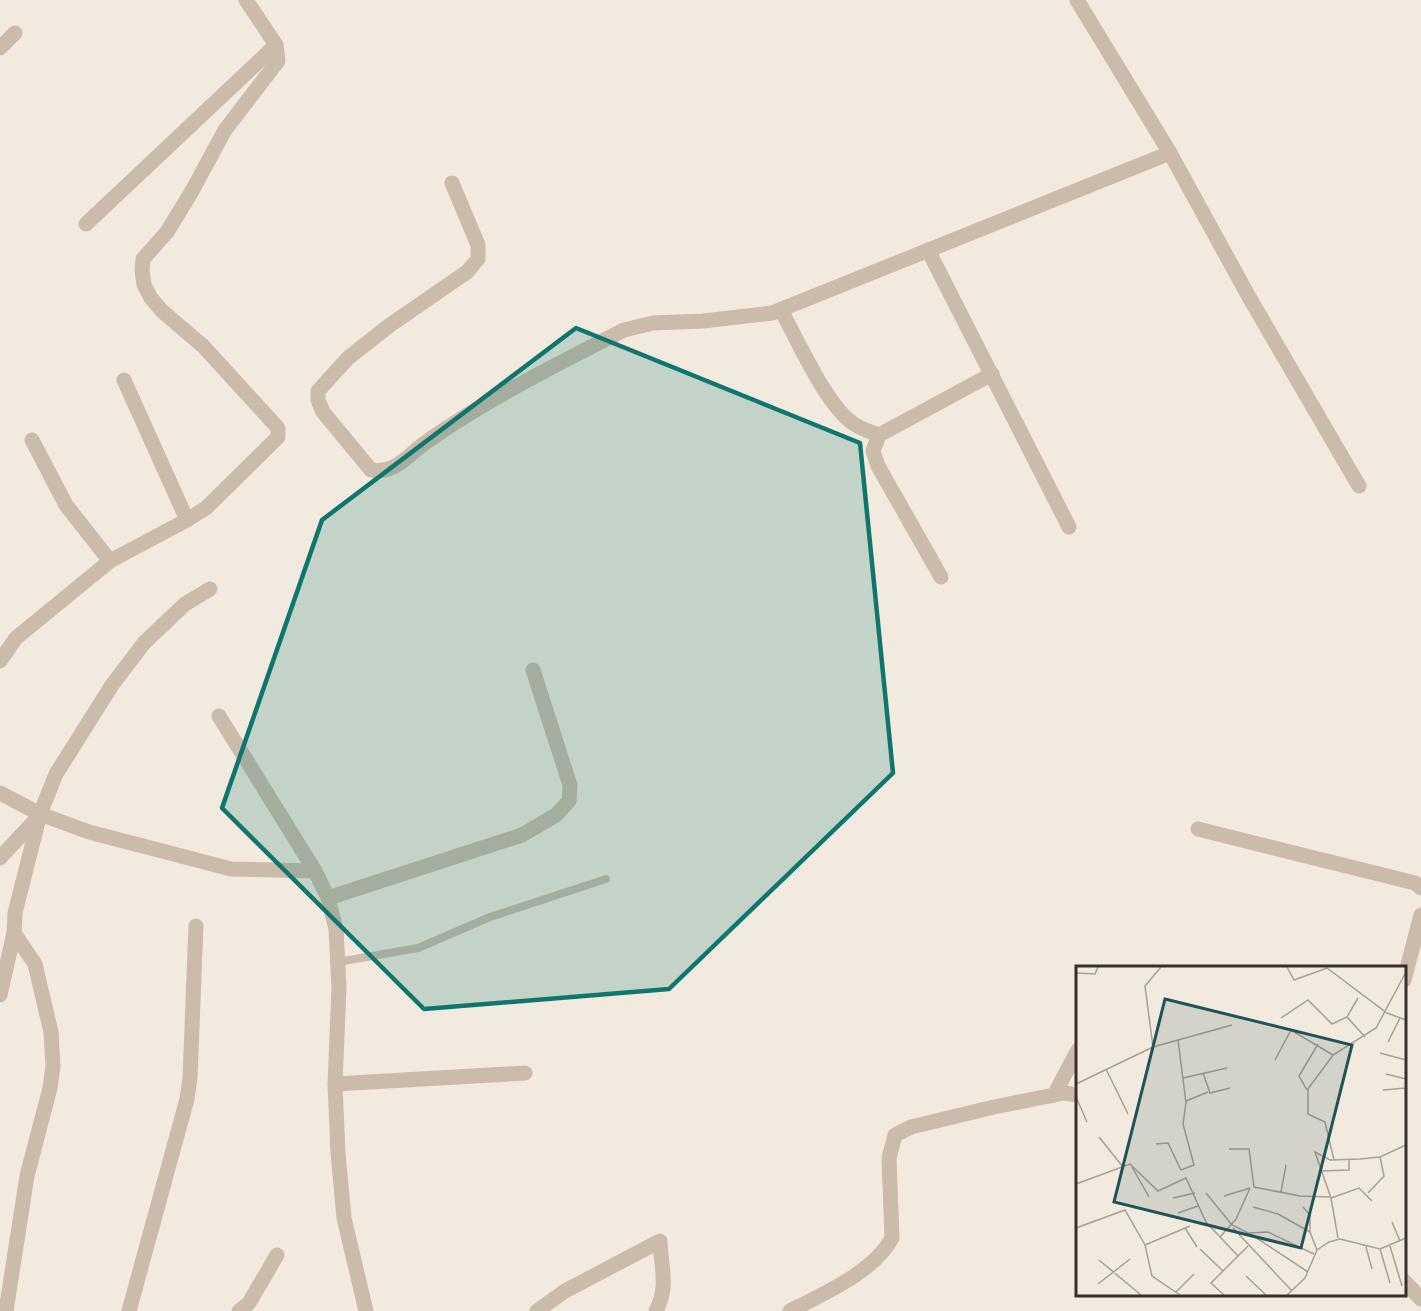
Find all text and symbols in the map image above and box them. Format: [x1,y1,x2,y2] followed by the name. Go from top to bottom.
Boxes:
[1076,966,1406,1296] inset map

